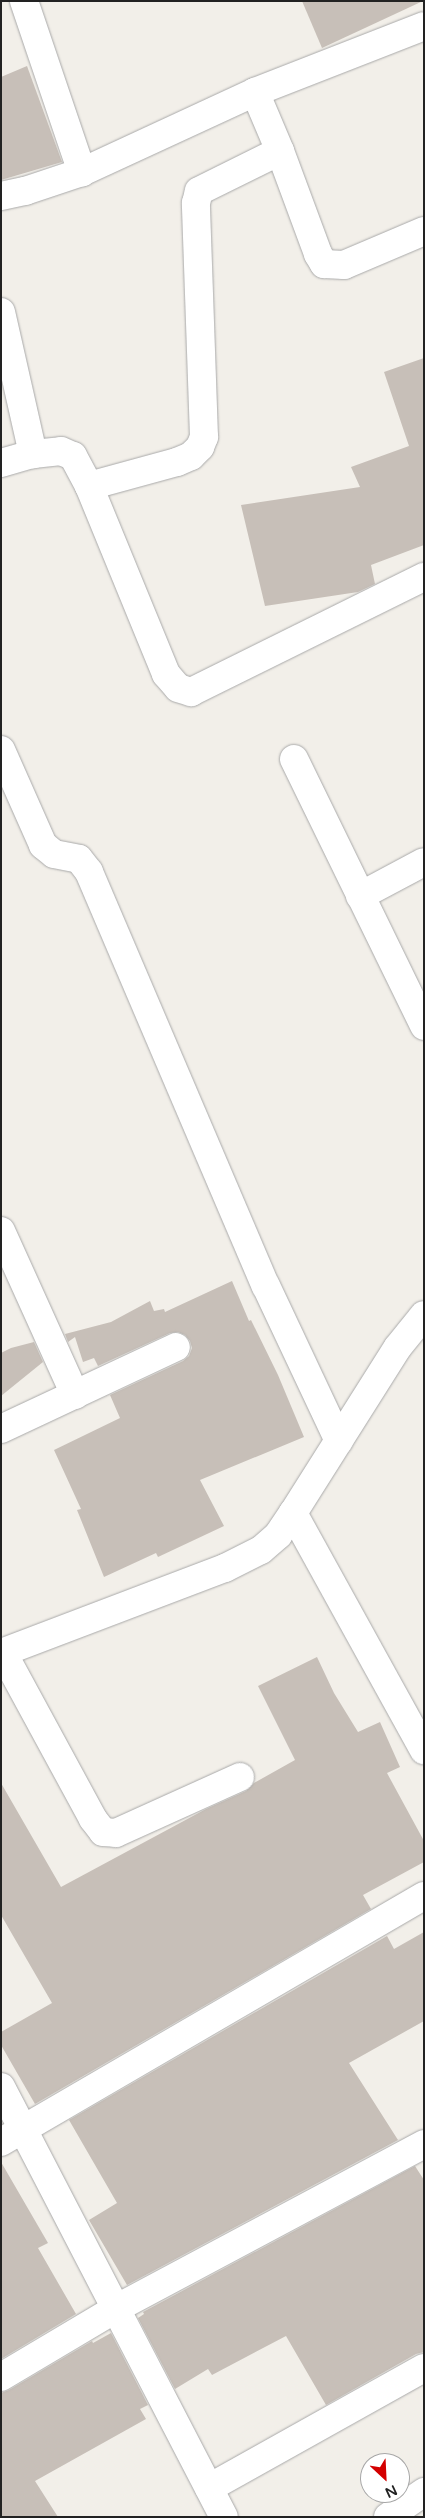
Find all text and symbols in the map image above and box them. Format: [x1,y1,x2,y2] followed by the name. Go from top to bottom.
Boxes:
[360,2453,410,2503] north arrow
[382,2481,400,2501] text: N

